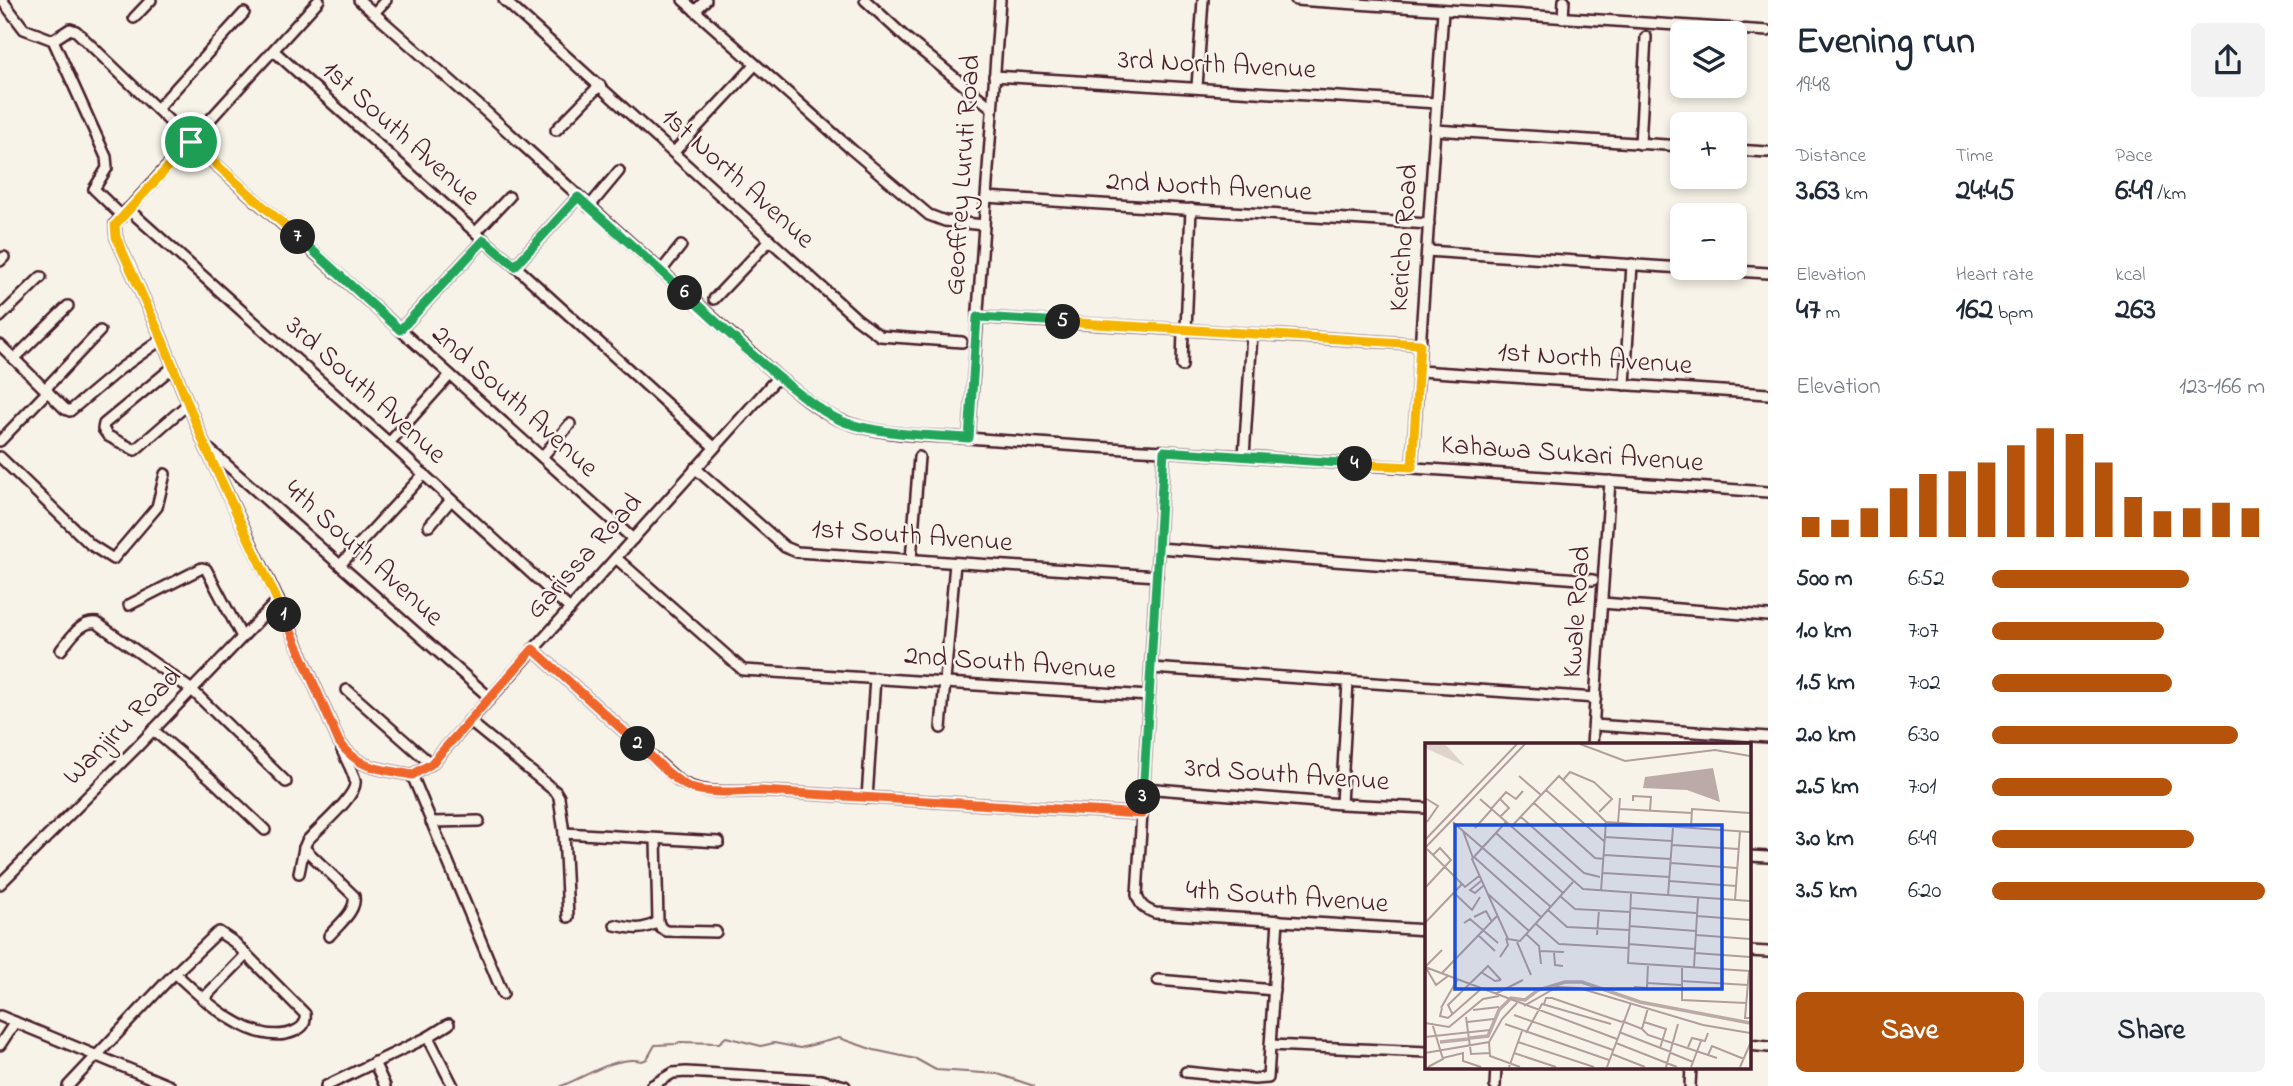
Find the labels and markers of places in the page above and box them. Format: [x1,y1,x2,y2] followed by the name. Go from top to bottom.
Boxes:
[161,112,221,172] pin
[280,219,316,254] pin: 7
[668,276,702,310] pin: 6
[1046,304,1080,340] pin: 5
[1338,447,1372,482] pin: 4
[266,598,302,632] pin: 1
[620,726,656,762] pin: 2
[1126,780,1160,814] pin: 3

